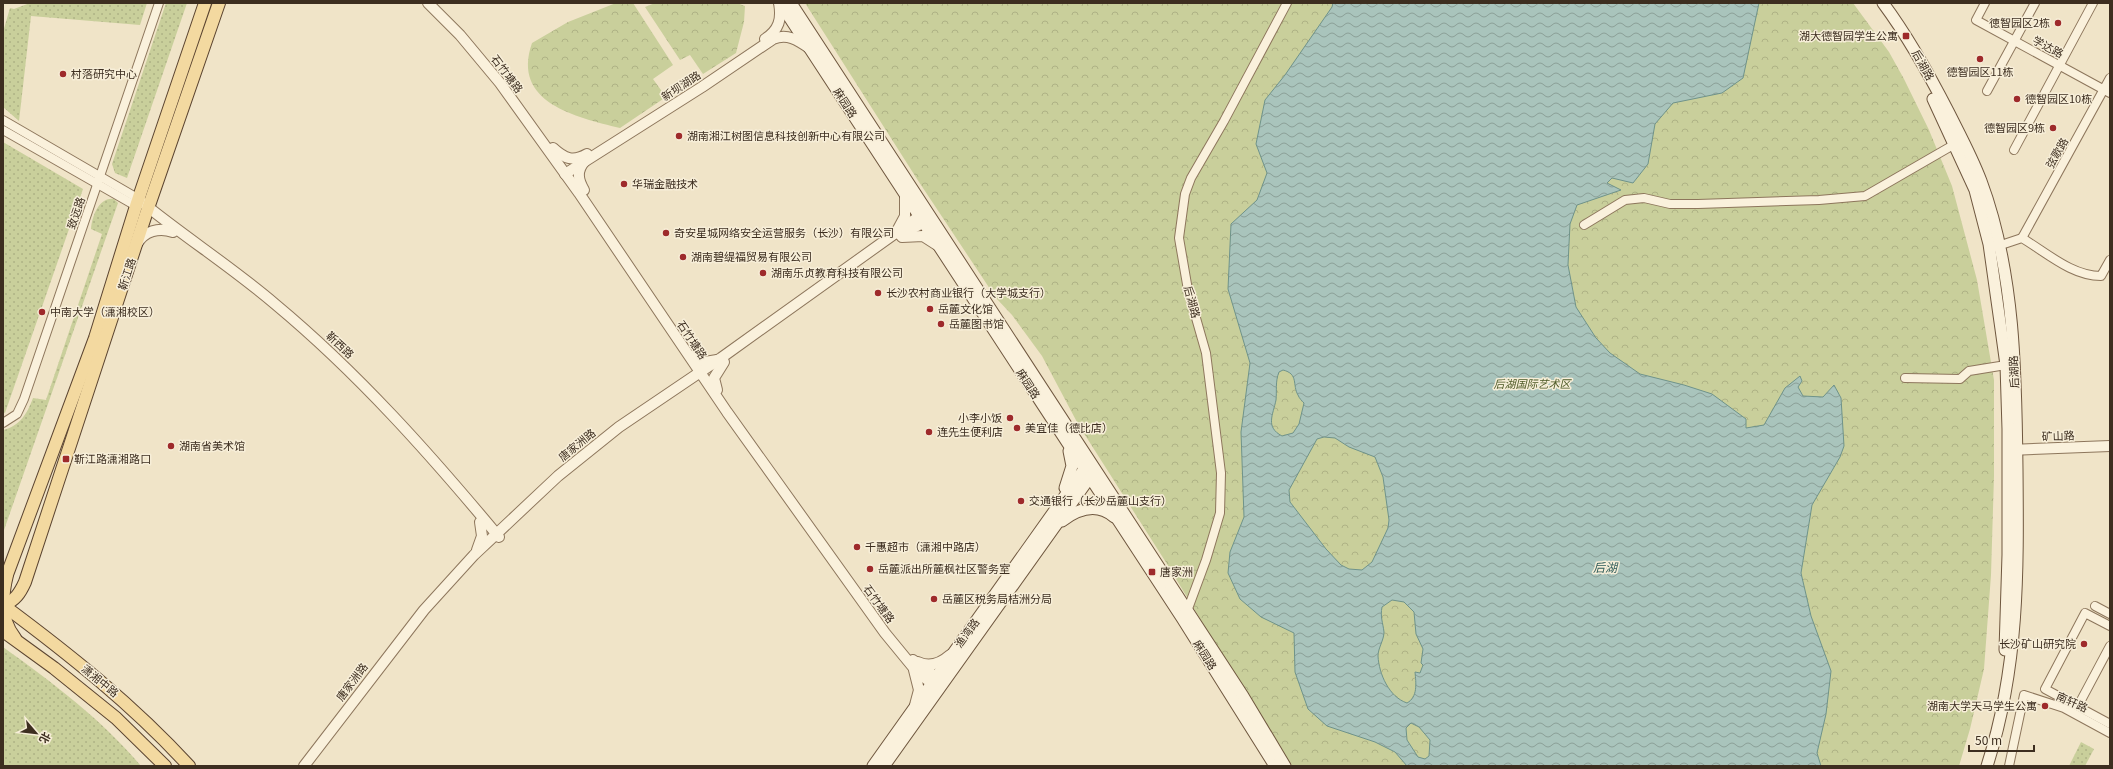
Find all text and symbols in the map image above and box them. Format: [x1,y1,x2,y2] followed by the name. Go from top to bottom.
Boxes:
[1989,14,2050,30] place label: 徳智园区2栋
[2053,18,2063,28] marker: 徳智园区2栋
[1799,27,1898,43] place label: 湖大德智园学生公寓
[1901,31,1911,41] marker: 湖大德智园学生公寓
[2030,31,2067,61] street label: 学达路
[1909,46,1939,83] street label: 后湖路
[488,51,527,96] street label: 石竹塘路
[1975,54,1985,64] marker: 德智园区11栋
[1946,63,2014,79] place label: 德智园区11栋
[71,65,137,81] place label: 村落研究中心
[658,66,703,104] street label: 新坝湖路
[58,69,68,79] marker: 村落研究中心
[830,84,862,121] street label: 麻园路
[2025,90,2092,106] place label: 德智园区10栋
[2012,94,2022,104] marker: 德智园区10栋
[1984,119,2045,135] place label: 德智园区9栋
[2048,123,2058,133] marker: 德智园区9栋
[687,127,885,143] place label: 湖南湘江树图信息科技创新中心有限公司
[674,131,684,141] marker: 湖南湘江树图信息科技创新中心有限公司
[2041,134,2071,171] street label: 弦歌路
[632,175,698,191] place label: 华瑞金融技术
[619,179,629,189] marker: 华瑞金融技术
[62,194,88,231] street label: 致远路
[674,224,894,240] place label: 奇安星城网络安全运营服务（长沙）有限公司
[661,228,671,238] marker: 奇安星城网络安全运营服务（长沙）有限公司
[691,248,812,264] place label: 湖南碧缇福贸易有限公司
[678,252,688,262] marker: 湖南碧缇福贸易有限公司
[113,256,139,292] street label: 靳江路
[771,264,903,280] place label: 湖南乐贞教育科技有限公司
[758,268,768,278] marker: 湖南乐贞教育科技有限公司
[886,284,1051,300] place label: 长沙农村商业银行（大学城支行）
[1181,284,1205,320] street label: 后湖路
[873,288,883,298] marker: 长沙农村商业银行（大学城支行）
[938,300,993,316] place label: 岳麓文化馆
[50,303,160,319] place label: 中南大学（潇湘校区）
[925,304,935,314] marker: 岳麓文化馆
[37,307,47,317] marker: 中南大学（潇湘校区）
[949,315,1004,331] place label: 岳麓图书馆
[674,317,712,362] street label: 石竹塘路
[936,319,946,329] marker: 岳麓图书馆
[323,327,358,361] street label: 靳西路
[2004,355,2022,389] street label: 后湖路
[1013,365,1045,402] street label: 麻园路
[1494,375,1572,391] park label: 后湖国际艺术区
[958,409,1002,425] place label: 小李小饭
[1005,413,1015,423] marker: 小李小饭
[1025,419,1113,435] place label: 美宜佳（德比店）
[937,423,1003,439] place label: 连先生便利店
[1012,423,1022,433] marker: 美宜佳（德比店）
[554,424,599,464] street label: 唐家洲路
[2041,426,2075,444] street label: 矿山路
[924,427,934,437] marker: 连先生便利店
[179,437,245,453] place label: 湖南省美术馆
[166,441,176,451] marker: 湖南省美术馆
[74,450,151,466] place label: 靳江路潇湘路口
[61,454,71,464] marker: 靳江路潇湘路口
[1029,492,1172,508] place label: 交通银行（长沙岳麓山支行）
[1016,496,1026,506] marker: 交通银行（长沙岳麓山支行）
[865,538,986,554] place label: 千惠超市（潇湘中路店）
[852,542,862,552] marker: 千惠超市（潇湘中路店）
[1593,558,1619,575] water label: 后湖
[878,560,1010,576] place label: 岳麓派出所麓枫社区警务室
[1160,563,1193,579] place label: 唐家洲
[865,564,875,574] marker: 岳麓派出所麓枫社区警务室
[1147,567,1157,577] marker: 唐家洲
[860,581,899,626] street label: 石竹塘路
[942,590,1052,606] place label: 岳麓区税务局桔洲分局
[929,594,939,604] marker: 岳麓区税务局桔洲分局
[950,614,982,650] street label: 渔湾路
[1999,635,2076,651] place label: 长沙矿山研究院
[1190,636,1221,673] street label: 麻园路
[2079,639,2089,649] marker: 长沙矿山研究院
[332,659,371,704] street label: 唐家洲路
[78,660,123,700] street label: 潇湘中路
[2054,687,2091,715] street label: 南轩路
[1927,697,2037,713] place label: 湖南大学天马学生公寓
[2040,701,2050,711] marker: 湖南大学天马学生公寓
[16,713,56,753] north arrow
[1969,727,2034,753] scale bar
[36,730,55,747] text: 北
[1975,731,2002,748] text: 50 m

